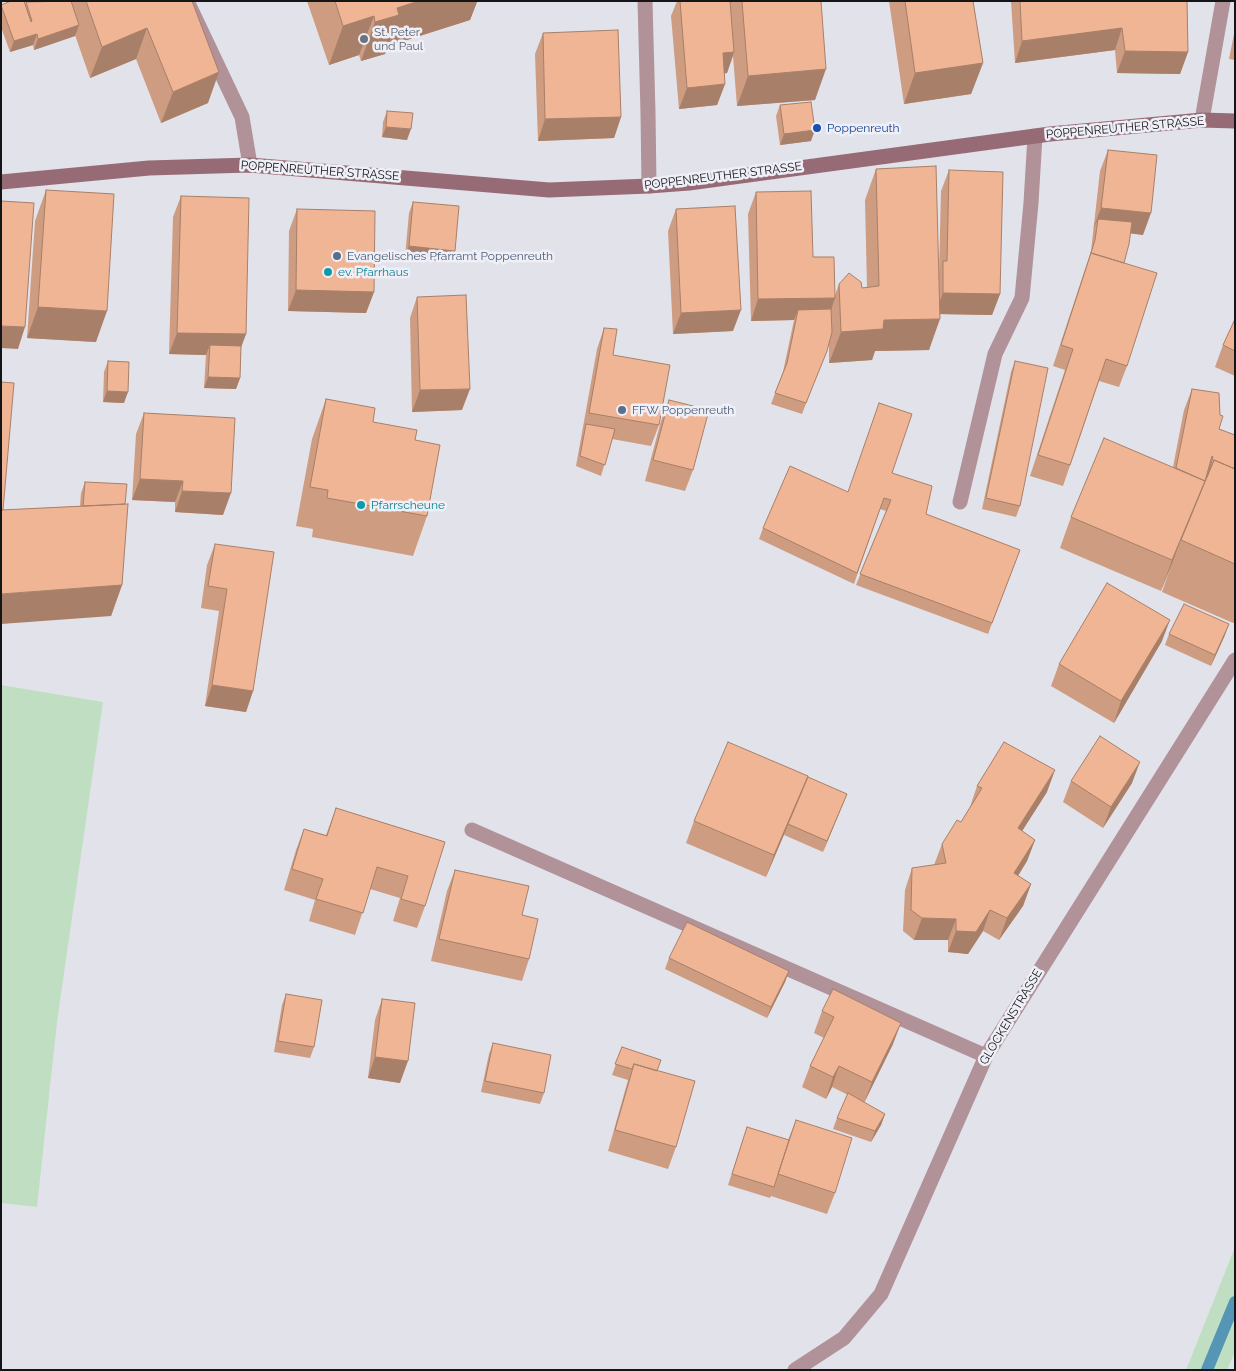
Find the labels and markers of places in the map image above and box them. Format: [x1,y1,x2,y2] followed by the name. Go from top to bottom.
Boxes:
[374,25,423,53] place label: St. Peter und Paul
[358,33,370,45] marker: St. Peter und Paul
[827,121,900,135] place label: Poppenreuth
[811,122,823,134] marker: Poppenreuth
[347,249,553,263] place label: Evangelisches Pfarramt Poppenreuth
[331,250,343,262] marker: Evangelisches Pfarramt Poppenreuth
[338,265,409,279] place label: ev. Pfarrhaus
[322,266,334,278] marker: ev. Pfarrhaus
[632,403,734,417] place label: FFW Poppenreuth
[616,404,628,416] marker: FFW Poppenreuth
[371,498,445,512] place label: Pfarrscheune
[355,499,367,511] marker: Pfarrscheune

